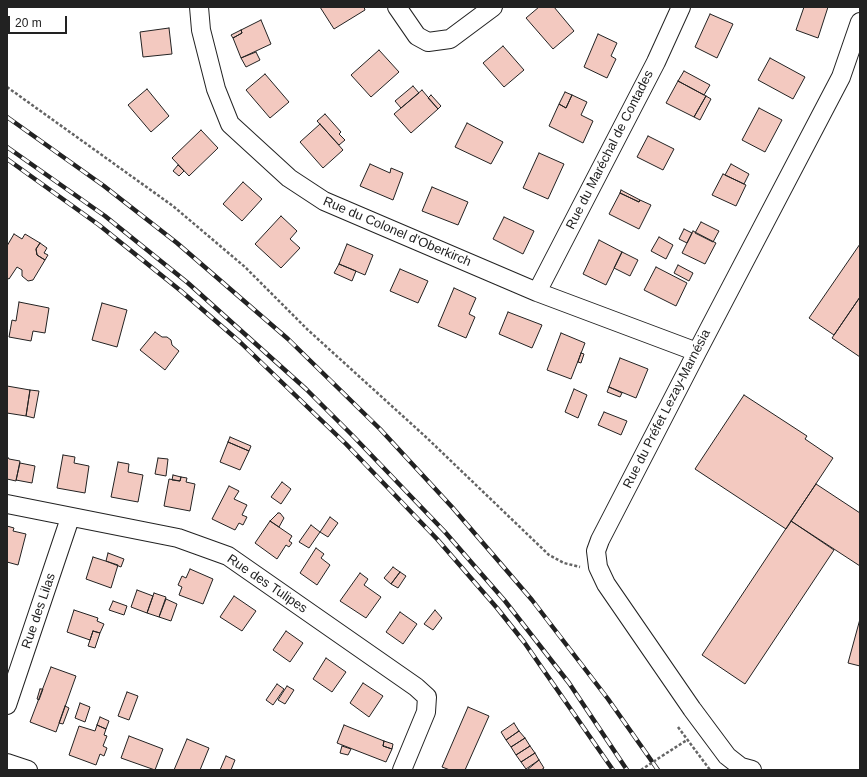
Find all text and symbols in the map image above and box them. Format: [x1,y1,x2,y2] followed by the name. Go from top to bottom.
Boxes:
[10,8,69,34] scale bar
[15,16,42,30] text: 20 m
[563,68,657,232] street label: Rue du Maréchal de Contades
[321,194,473,270] street label: Rue du Colonel d'Oberkirch
[620,327,714,491] street label: Rue du Préfet Lezay-Marnésia
[224,551,310,617] street label: Rue des Tulipes
[19,571,59,651] street label: Rue des Lilas

